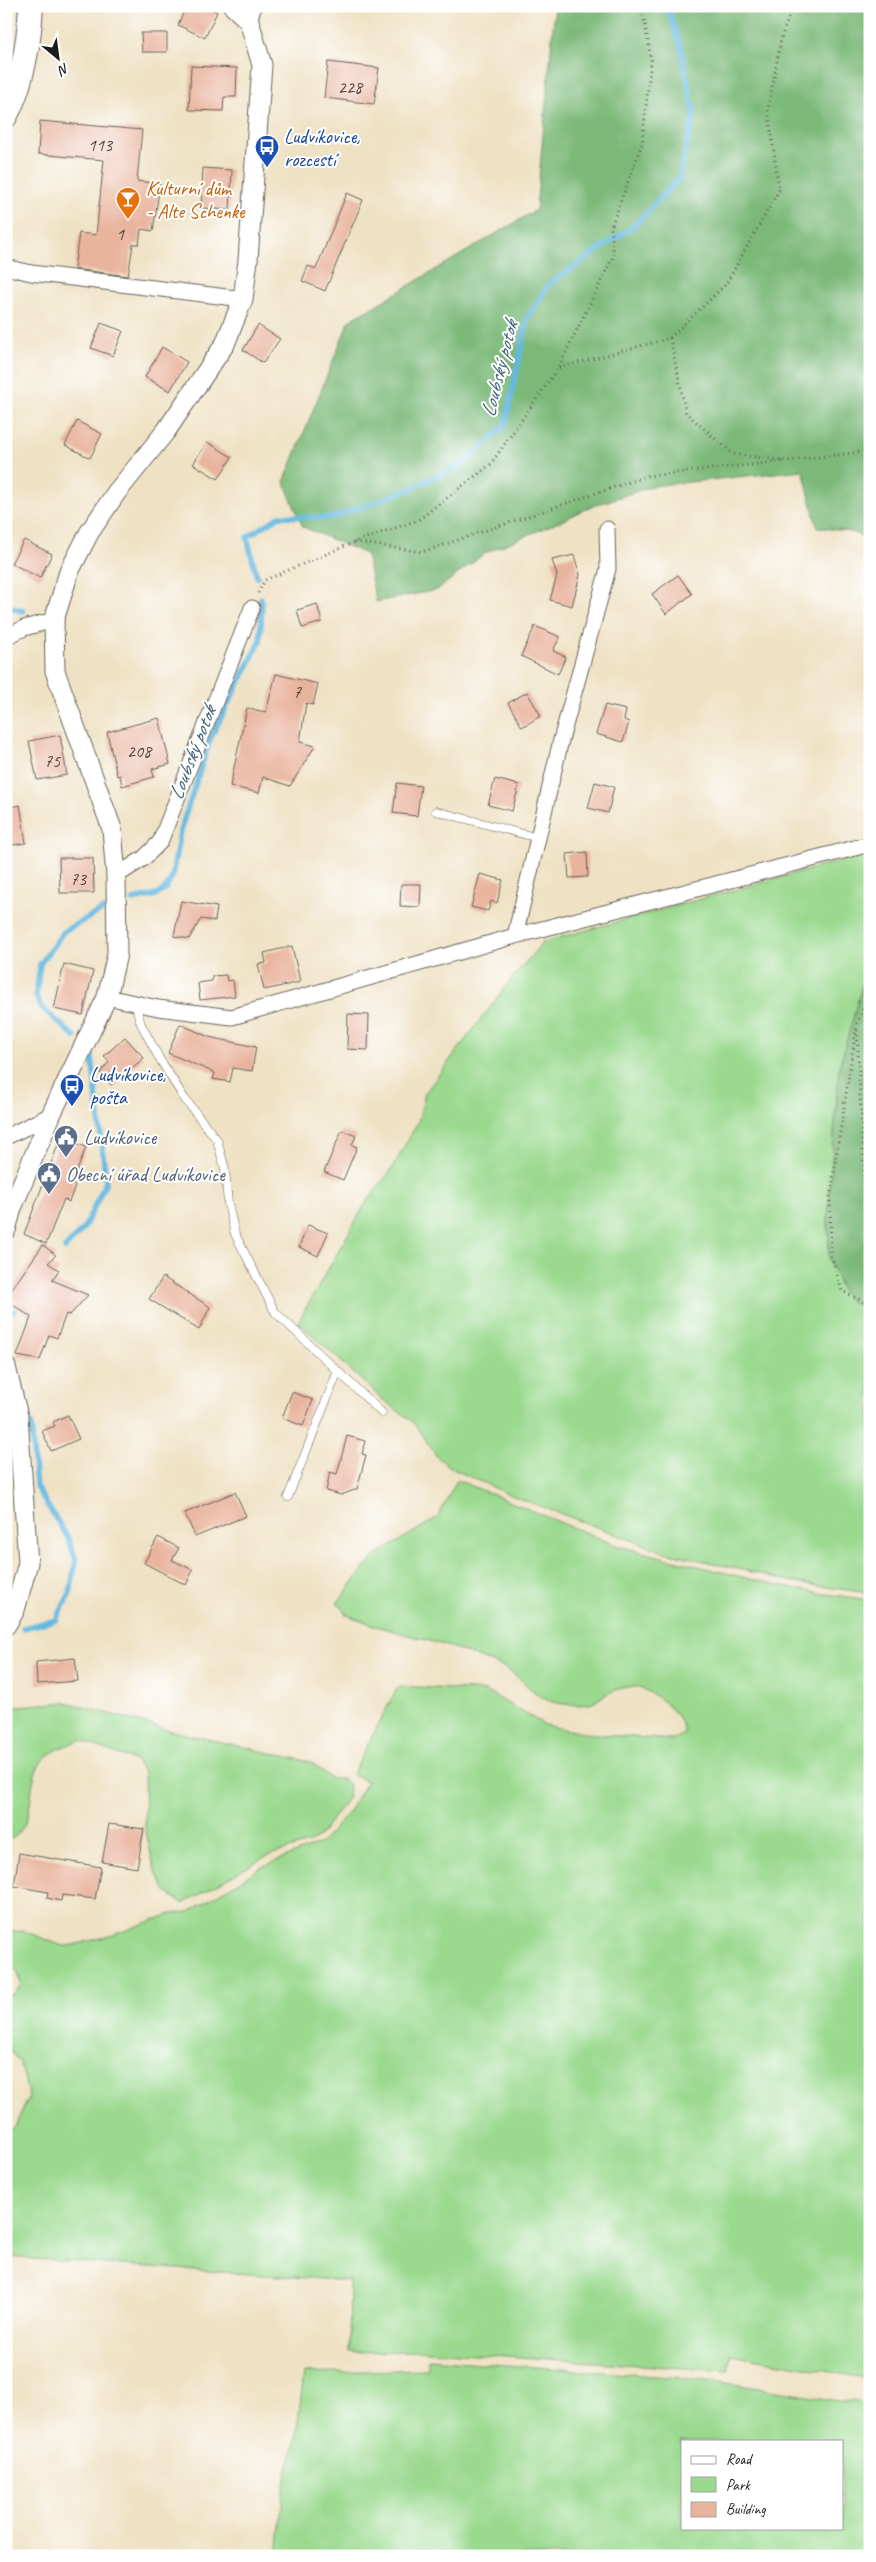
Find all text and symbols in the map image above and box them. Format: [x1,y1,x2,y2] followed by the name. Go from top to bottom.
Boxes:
[32,32,82,82] north arrow
[54,59,72,80] text: N
[338,76,364,98] house number: 228
[284,124,360,172] place label: Ludvíkovice, rozcestí
[88,134,114,156] house number: 113
[254,134,280,168] bus stop icon: Ludvíkovice, rozcestí
[146,176,246,224] place label: Kulturní dům - Alte Schenke
[115,186,141,220] bar icon: Kulturní dům - Alte Schenke
[116,223,125,245] house number: 1
[475,314,524,420] water label: Loubský potok
[293,681,302,703] house number: 7
[162,699,223,803] water label: Loubský potok
[127,740,153,762] house number: 208
[44,750,61,772] house number: 75
[70,868,88,890] house number: 73
[90,1062,166,1110] place label: Ludvíkovice, pošta
[59,1073,85,1107] bus stop icon: Ludvíkovice, pošta
[53,1124,79,1158] public building icon: Ludvíkovice
[84,1125,158,1150] place label: Ludvíkovice
[36,1161,62,1195] public building icon: Obecní úřad Ludvíkovice
[66,1162,226,1187] place label: Obecní úřad Ludvíkovice
[681,2440,844,2530] legend
[726,2450,753,2469] text: Road
[726,2476,751,2495] text: Park
[726,2500,766,2519] text: Building

